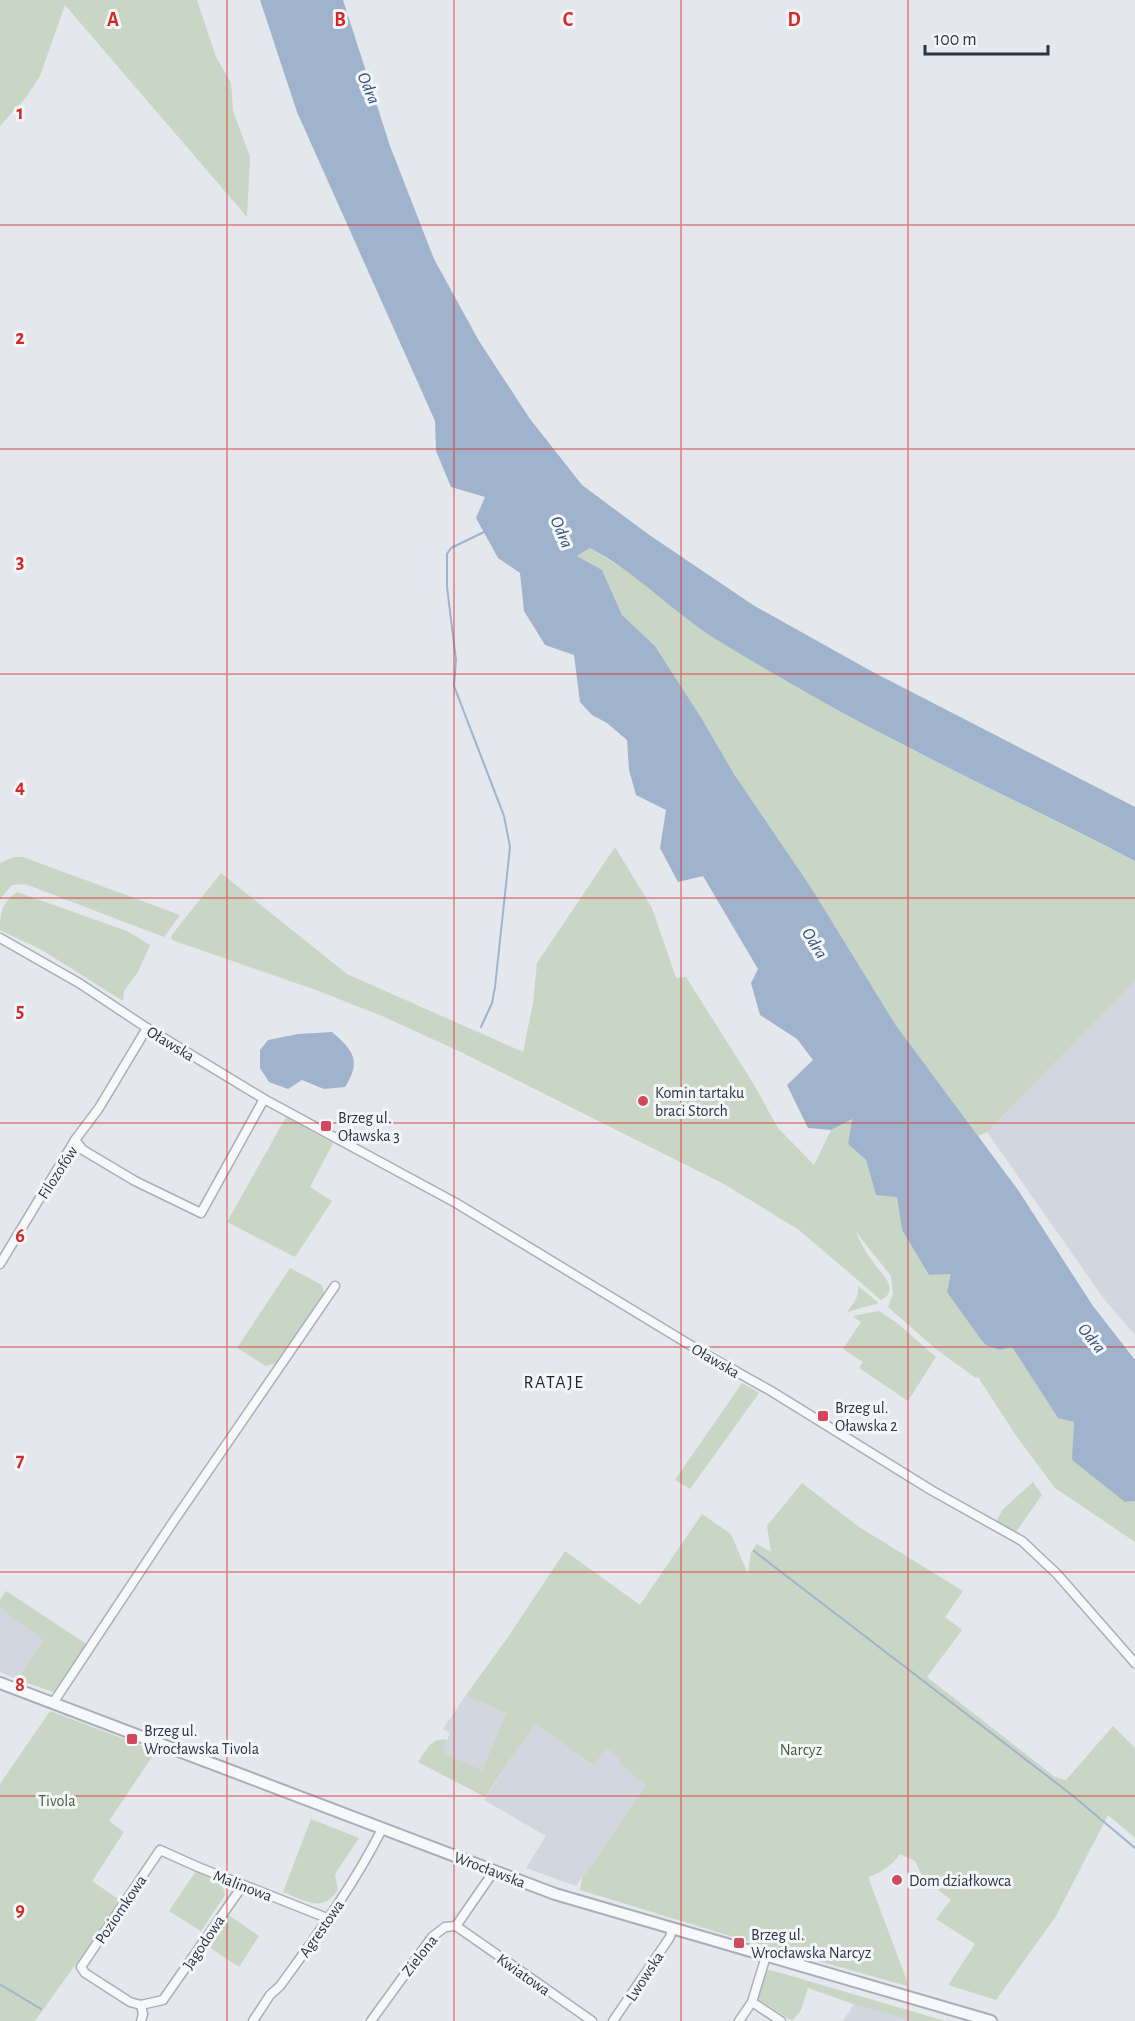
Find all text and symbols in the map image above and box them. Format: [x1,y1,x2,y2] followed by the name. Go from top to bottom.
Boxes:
[107,10,119,30] text: A
[334,10,346,30] text: B
[563,10,574,30] text: C
[787,10,801,30] text: D
[925,18,1048,56] scale bar
[934,31,977,49] text: 100 m
[353,70,383,107] water label: Odra
[16,103,24,123] text: 1
[15,328,25,348] text: 2
[546,514,576,551] water label: Odra
[16,552,24,572] text: 3
[15,777,25,797] text: 4
[798,925,830,962] water label: Odra
[16,1001,24,1021] text: 5
[144,1023,197,1064] street label: Oławska
[655,1085,744,1119] place label: Komin tartaku braci Storch
[636,1094,650,1108] marker: Komin tartaku braci Storch
[338,1110,400,1144] place label: Brzeg ul. Oławska 3
[319,1119,333,1133] marker: Brzeg ul. Oławska 3
[35,1143,81,1202] street label: Filozofów
[15,1226,25,1246] text: 6
[1074,1320,1109,1357] water label: Odra
[689,1341,742,1381] street label: Oławska
[524,1374,584,1392] district label: RATAJE
[835,1400,898,1434] place label: Brzeg ul. Oławska 2
[816,1409,830,1423] marker: Brzeg ul. Oławska 2
[16,1450,25,1470] text: 7
[15,1675,25,1695] text: 8
[144,1723,259,1757] place label: Brzeg ul. Wrocławska Tivola
[125,1732,139,1746] marker: Brzeg ul. Wrocławska Tivola
[780,1742,823,1759] park label: Narcyz
[38,1793,76,1809] park label: Tivola
[452,1849,528,1891] street label: Wrocławska
[211,1867,274,1904] street label: Malinowa
[92,1872,150,1947] street label: Poziomkowa
[890,1873,904,1887] marker: Dom działkowca
[909,1873,1011,1889] place label: Dom działkowca
[296,1897,347,1960] street label: Agrestowa
[15,1900,25,1920] text: 9
[180,1913,228,1973] street label: Jagodowa
[751,1927,872,1962] place label: Brzeg ul. Wrocławska Narcyz
[399,1932,441,1979] street label: Zielona
[732,1936,746,1950] marker: Brzeg ul. Wrocławska Narcyz
[623,1949,667,2004] street label: Lwowska
[494,1951,553,1999] street label: Kwiatowa

